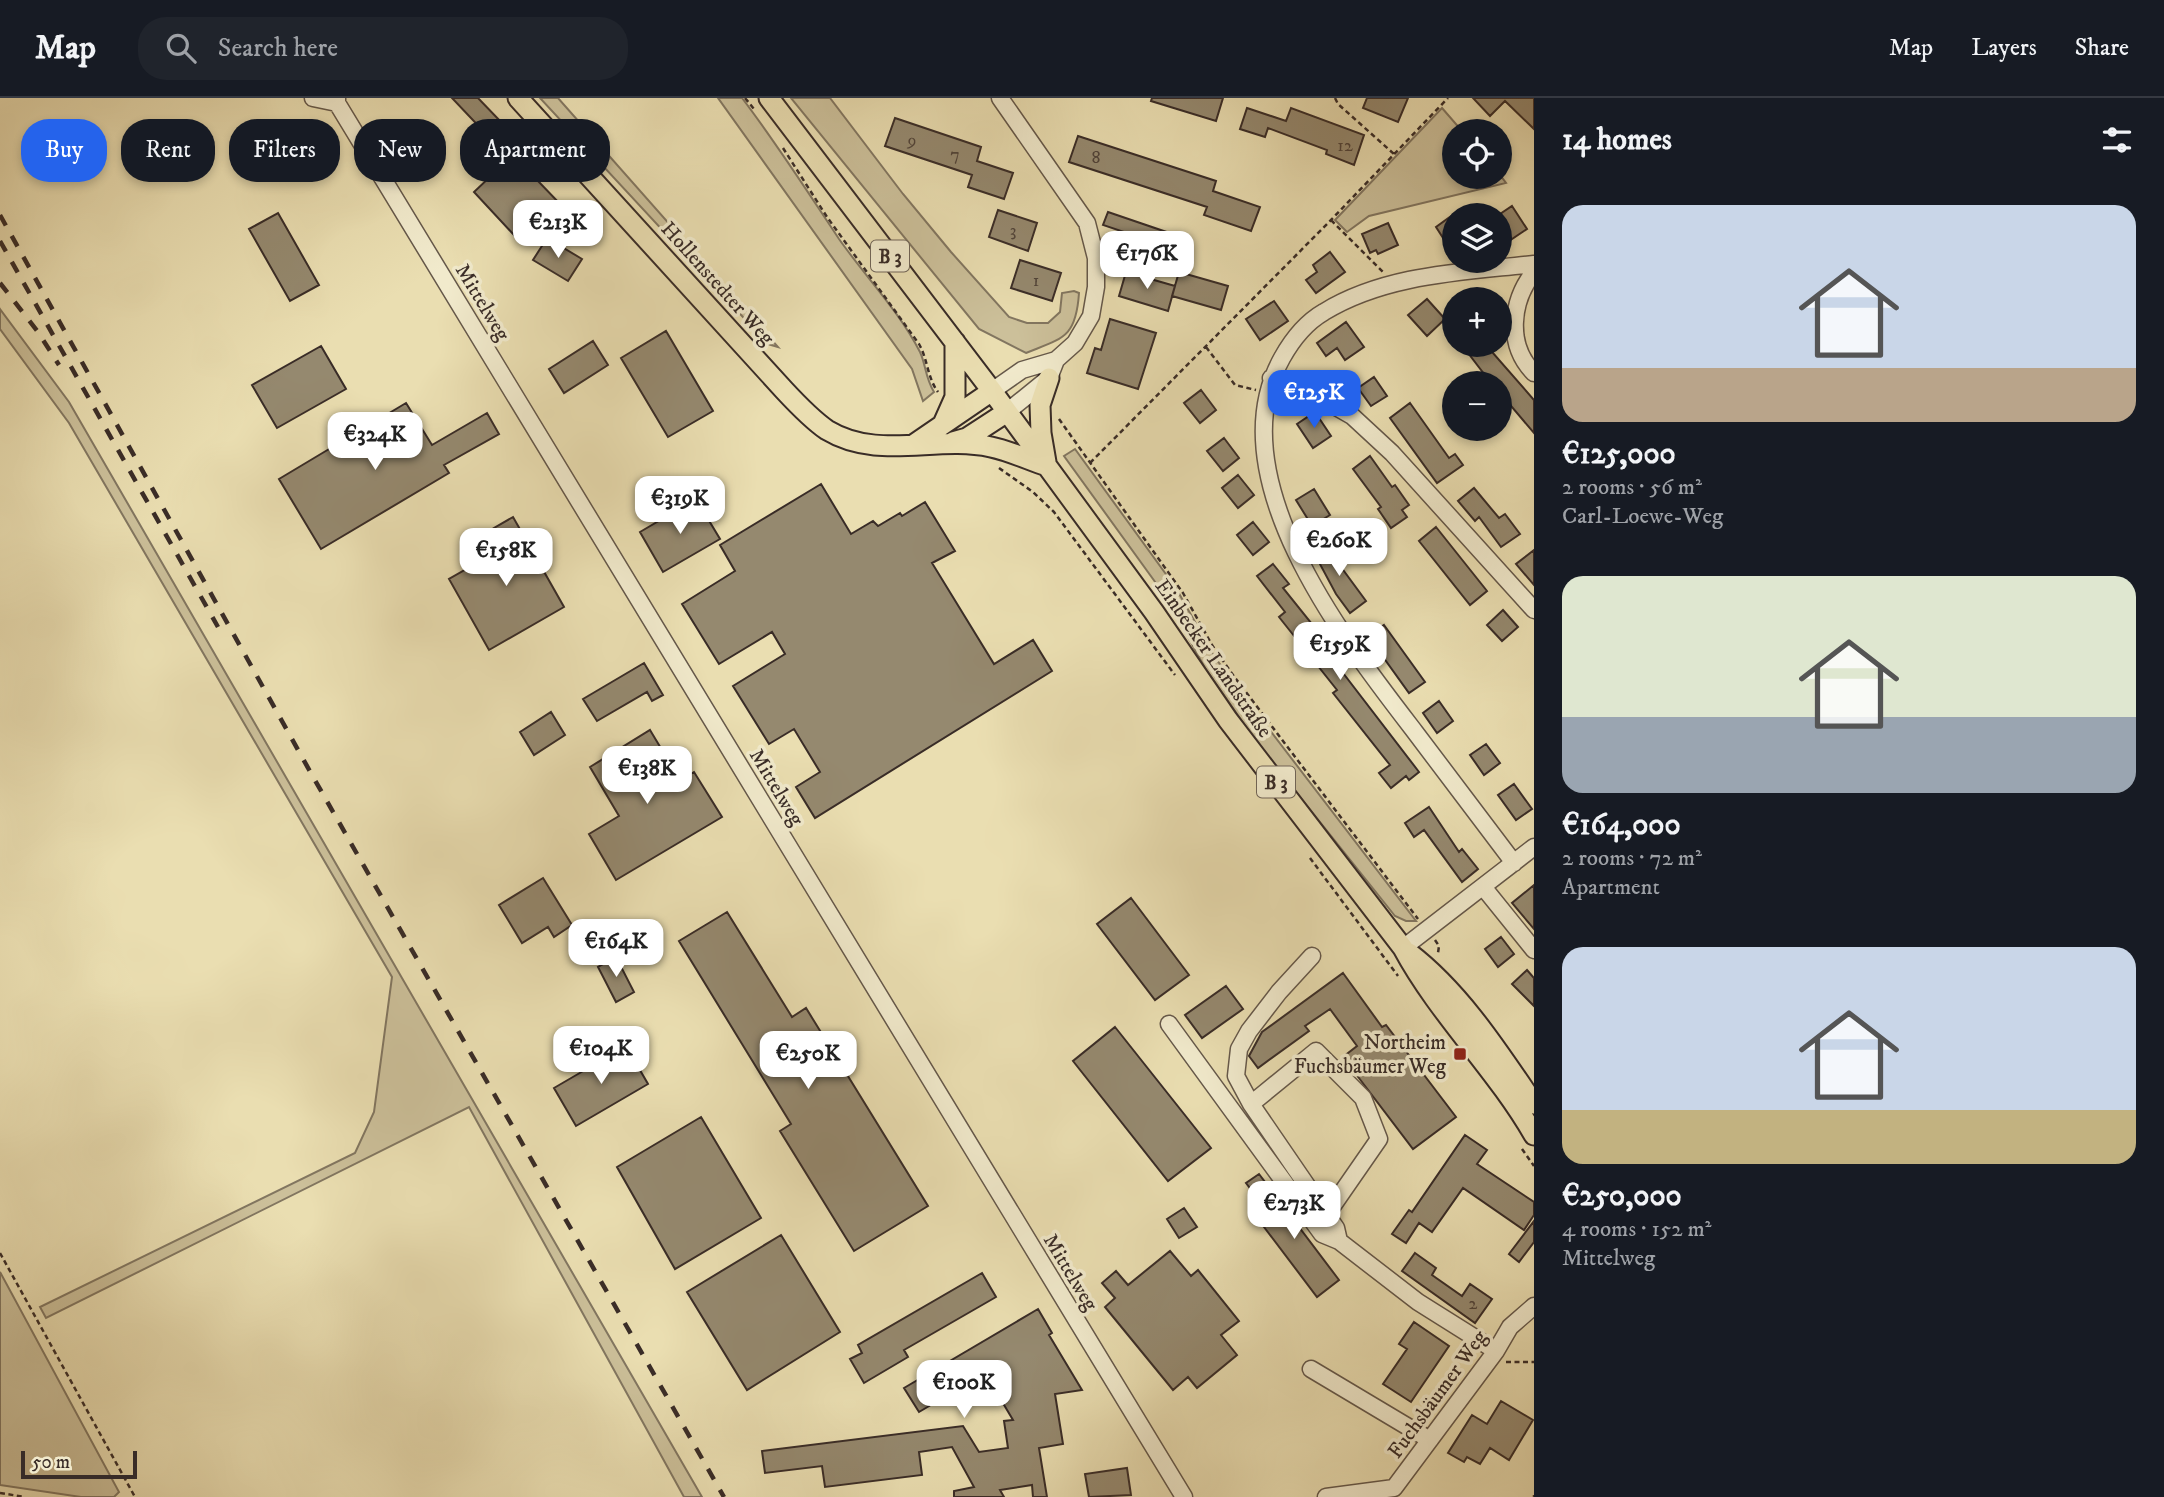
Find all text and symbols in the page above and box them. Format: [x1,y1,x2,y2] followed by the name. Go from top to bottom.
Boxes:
[138,17,628,80] search box
[35,28,96,69] text: Map
[162,29,200,67] icon: search
[218,32,338,65] text: Search here
[1889,33,1933,63] text: Map
[1971,33,2037,63] text: Layers
[2075,33,2129,63] text: Share
[21,119,107,182] chip: Buy
[121,119,215,182] chip: Rent
[229,119,340,182] chip: Filters
[354,119,446,182] chip: New
[460,119,610,182] chip: Apartment
[1442,119,1512,441] map controls
[1442,119,1512,189] button: locate
[2098,121,2136,159] icon: filters
[1562,122,1672,159] text: 14 homes
[907,130,916,152] house number: 9
[1337,135,1353,157] house number: 12
[950,144,960,166] house number: 7
[1091,147,1101,169] house number: 8
[509,200,607,260] pin: €213K
[1442,203,1512,273] button: layers
[529,208,587,237] text: €213K
[655,216,780,351] street label: Hollenstedter Weg
[1010,220,1016,242] house number: 3
[1098,232,1196,291] pin: €176K
[1116,239,1178,268] text: €176K
[871,240,909,272] road number: B 3
[1786,250,1912,376] icon: home
[449,259,516,346] street label: Mittelweg
[1033,270,1039,292] house number: 1
[1442,287,1512,357] button: +
[1265,370,1363,430] pin: €125K
[1442,371,1512,441] button: −
[1284,378,1344,407] text: €125K
[326,412,424,472] pin: €324K
[344,420,406,449] text: €324K
[1562,436,1676,473] text: €125,000
[1562,473,1702,502] text: 2 rooms · 56 m²
[631,476,729,536] pin: €319K
[651,484,709,513] text: €319K
[1562,502,1723,531] text: Carl-Loewe-Weg
[1290,518,1388,578] pin: €260K
[1306,526,1372,555] text: €260K
[457,528,555,588] pin: €158K
[476,536,536,565] text: €158K
[1149,574,1278,743] street label: Einbecker Landstraße
[1786,621,1912,747] icon: home
[1291,622,1389,682] pin: €159K
[1310,630,1370,659] text: €159K
[743,744,810,831] street label: Mittelweg
[598,746,696,806] pin: €138K
[618,754,676,783] text: €138K
[1257,766,1295,797] road number: B 3
[1562,807,1681,844] text: €164,000
[1562,844,1702,873] text: 2 rooms · 72 m²
[1562,873,1660,902] text: Apartment
[567,920,665,979] pin: €164K
[584,927,648,956] text: €164K
[1786,992,1912,1118] icon: home
[552,1026,650,1086] pin: €104K
[1294,1030,1447,1080] place label: Northeim Fuchsbäumer Weg
[759,1032,857,1091] pin: €250K
[569,1034,633,1063] text: €104K
[776,1039,840,1068] text: €250K
[1452,1046,1468,1062] marker: Northeim Fuchsbäumer Weg
[1562,1178,1682,1215] text: €250,000
[1245,1182,1343,1241] pin: €273K
[1263,1189,1325,1218] text: €273K
[1562,1215,1711,1244] text: 4 rooms · 152 m²
[1037,1229,1104,1316] street label: Mittelweg
[1562,1244,1655,1273] text: Mittelweg
[1469,1293,1478,1315] house number: 2
[1383,1325,1494,1464] street label: Fuchsbäumer Weg
[915,1360,1013,1420] pin: €100K
[933,1368,995,1397] text: €100K
[21,1448,136,1480] scale bar
[32,1451,70,1474] text: 50 m

